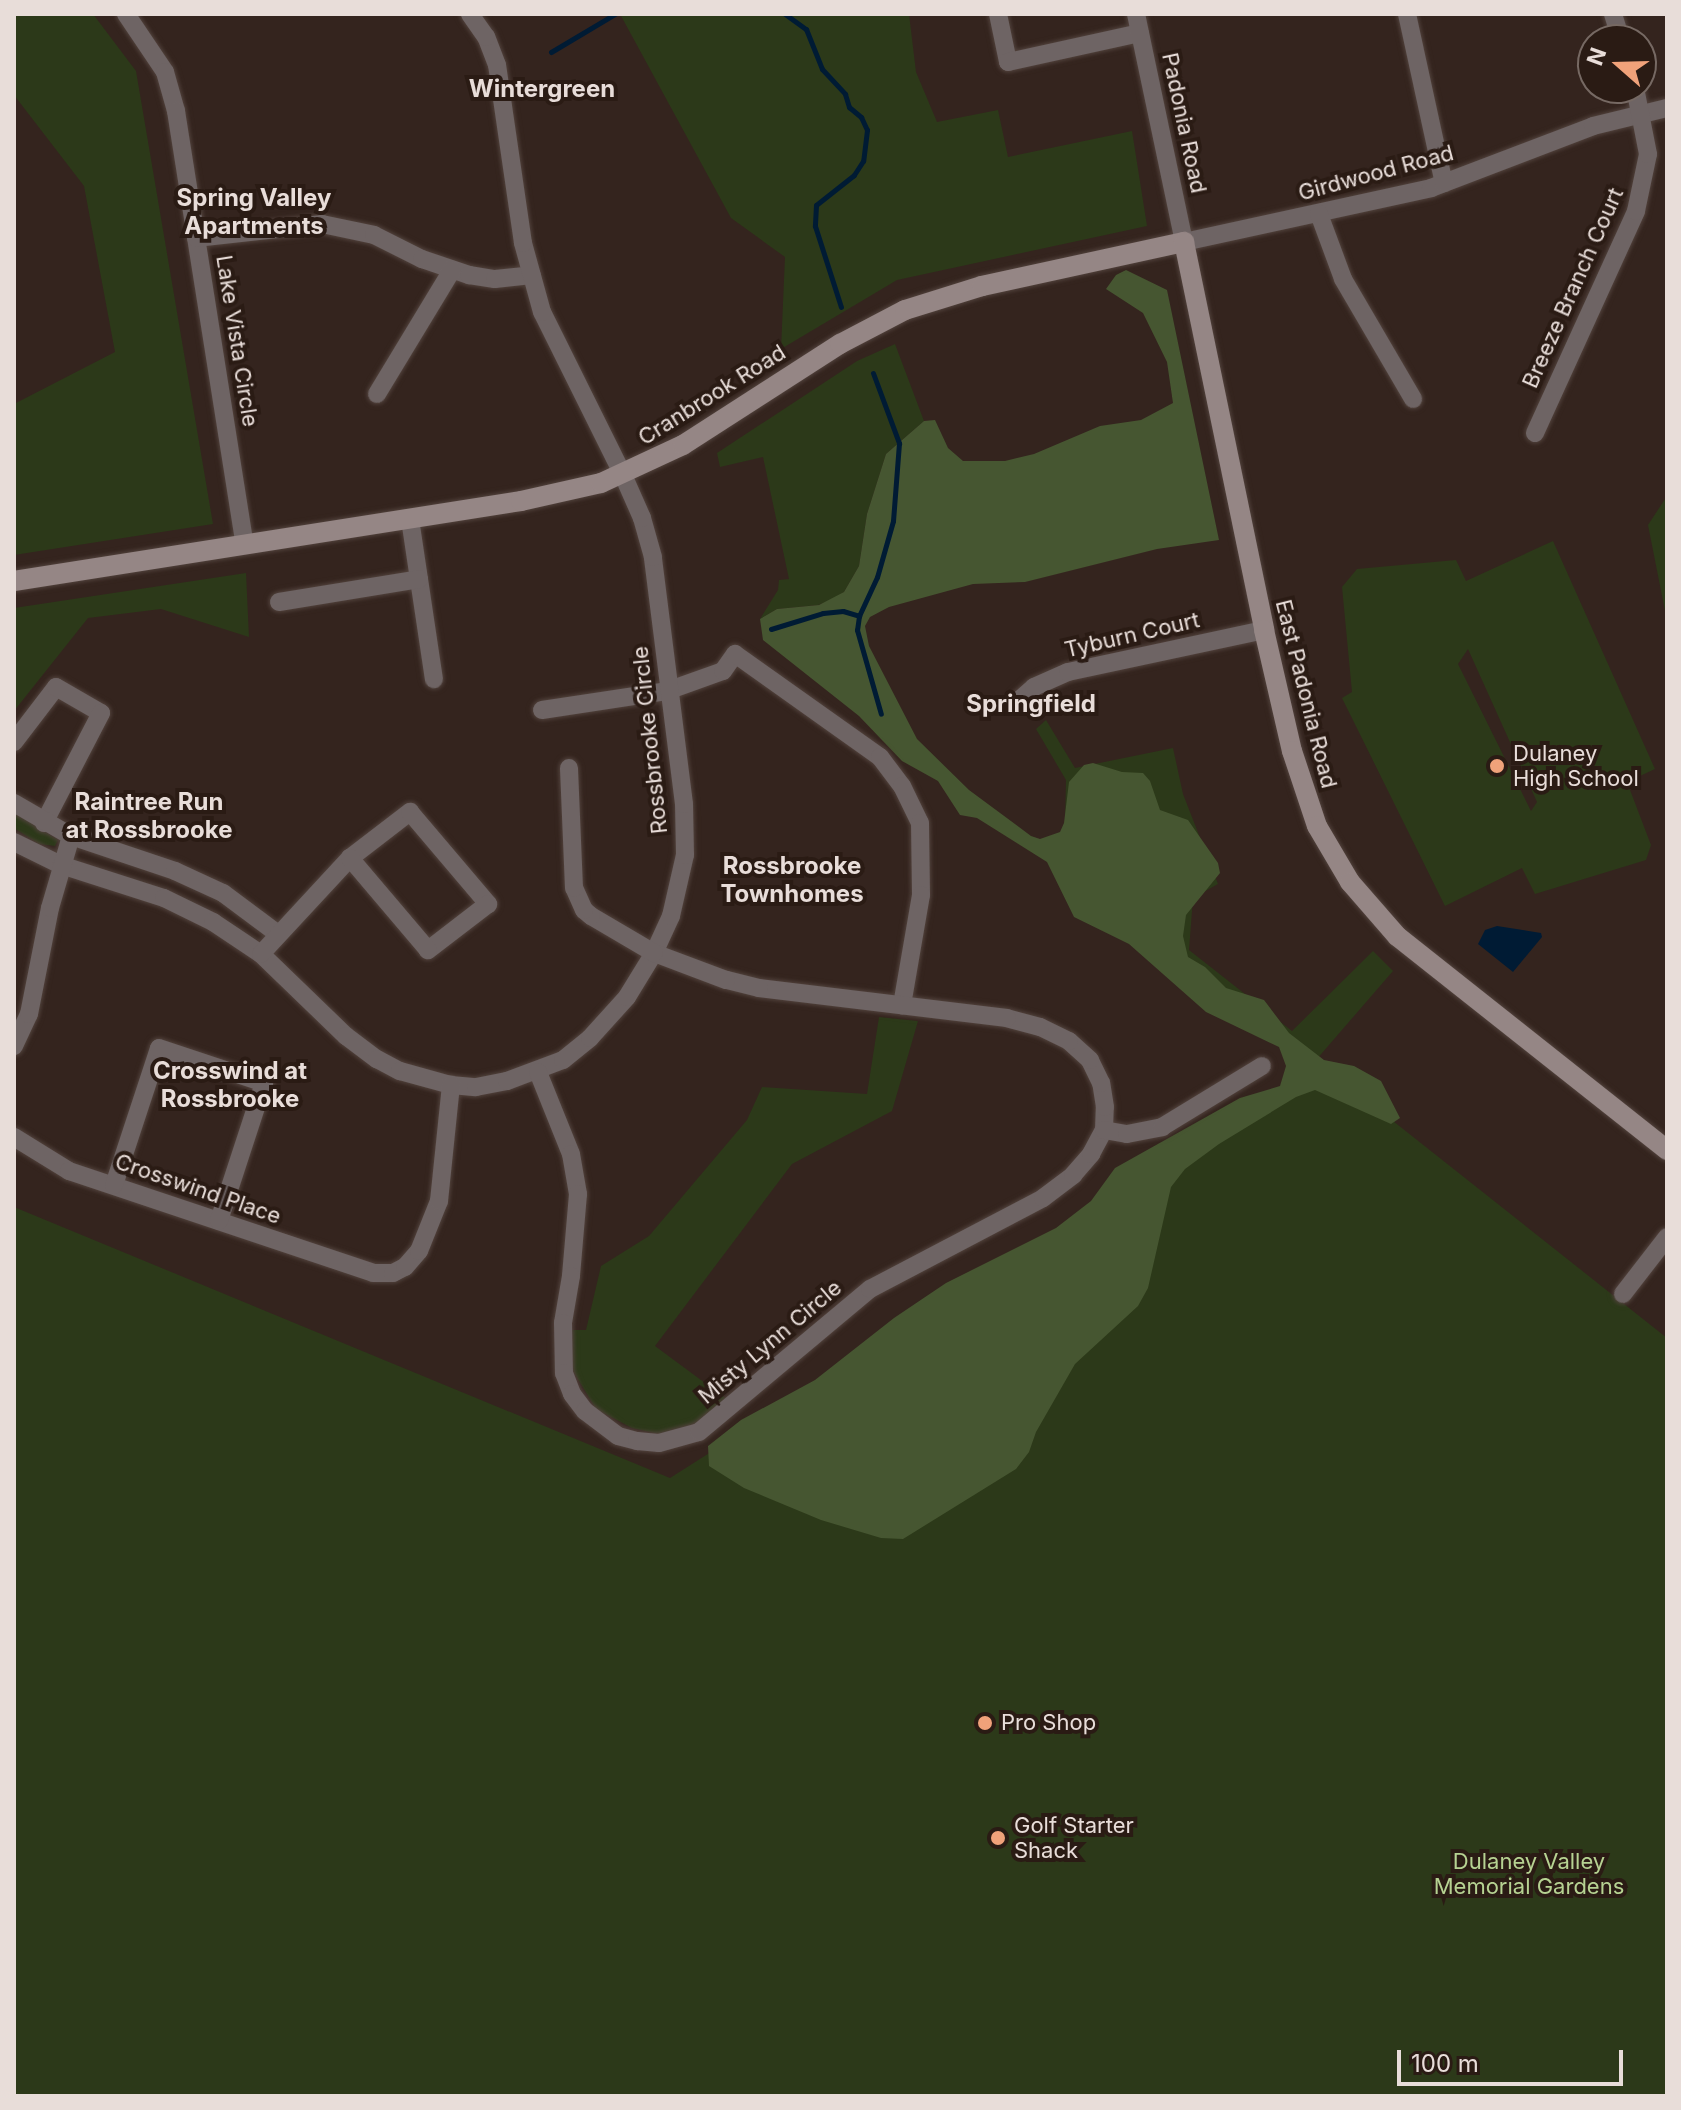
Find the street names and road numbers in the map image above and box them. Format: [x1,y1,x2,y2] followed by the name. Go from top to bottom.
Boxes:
[1156,50,1212,196] street label: Padonia Road
[1295,140,1457,206] street label: Girdwood Road
[1517,184,1629,392] street label: Breeze Branch Court
[210,253,264,429] street label: Lake Vista Circle
[633,339,791,451] street label: Cranbrook Road
[1270,597,1342,791] street label: East Padonia Road
[1062,607,1202,663] street label: Tyburn Court
[627,645,673,835] street label: Rossbrooke Circle
[112,1148,284,1230] street label: Crosswind Place
[693,1275,847,1409] street label: Misty Lynn Circle

